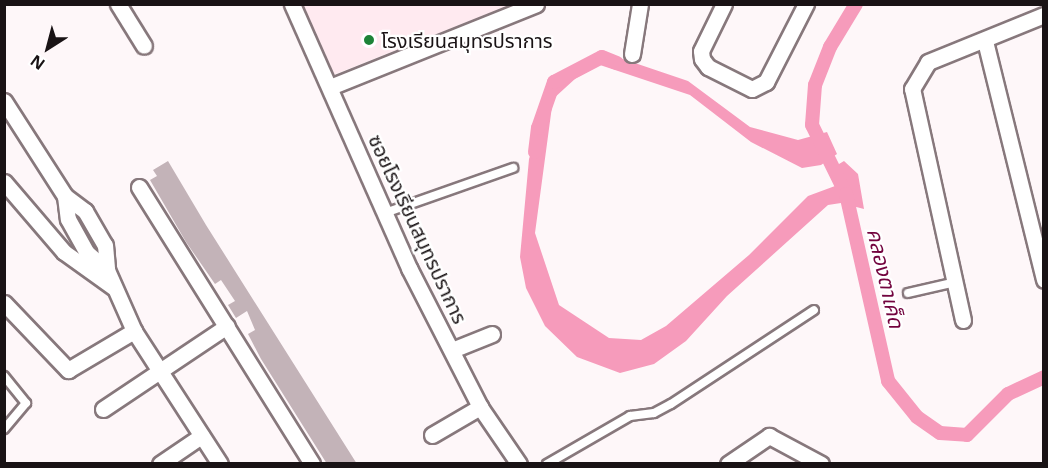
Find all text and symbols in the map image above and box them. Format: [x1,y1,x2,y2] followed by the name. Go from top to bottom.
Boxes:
[18,18,78,78] north arrow
[381,28,553,52] place label: โรงเรียนสมุทรปราการ
[362,33,376,47] marker: โรงเรียนสมุทรปราการ
[26,50,49,75] text: N
[364,131,472,327] street label: ซอยโรงเรียนสมุทรปราการ
[862,226,910,330] water label: คลองตาเค็ด

